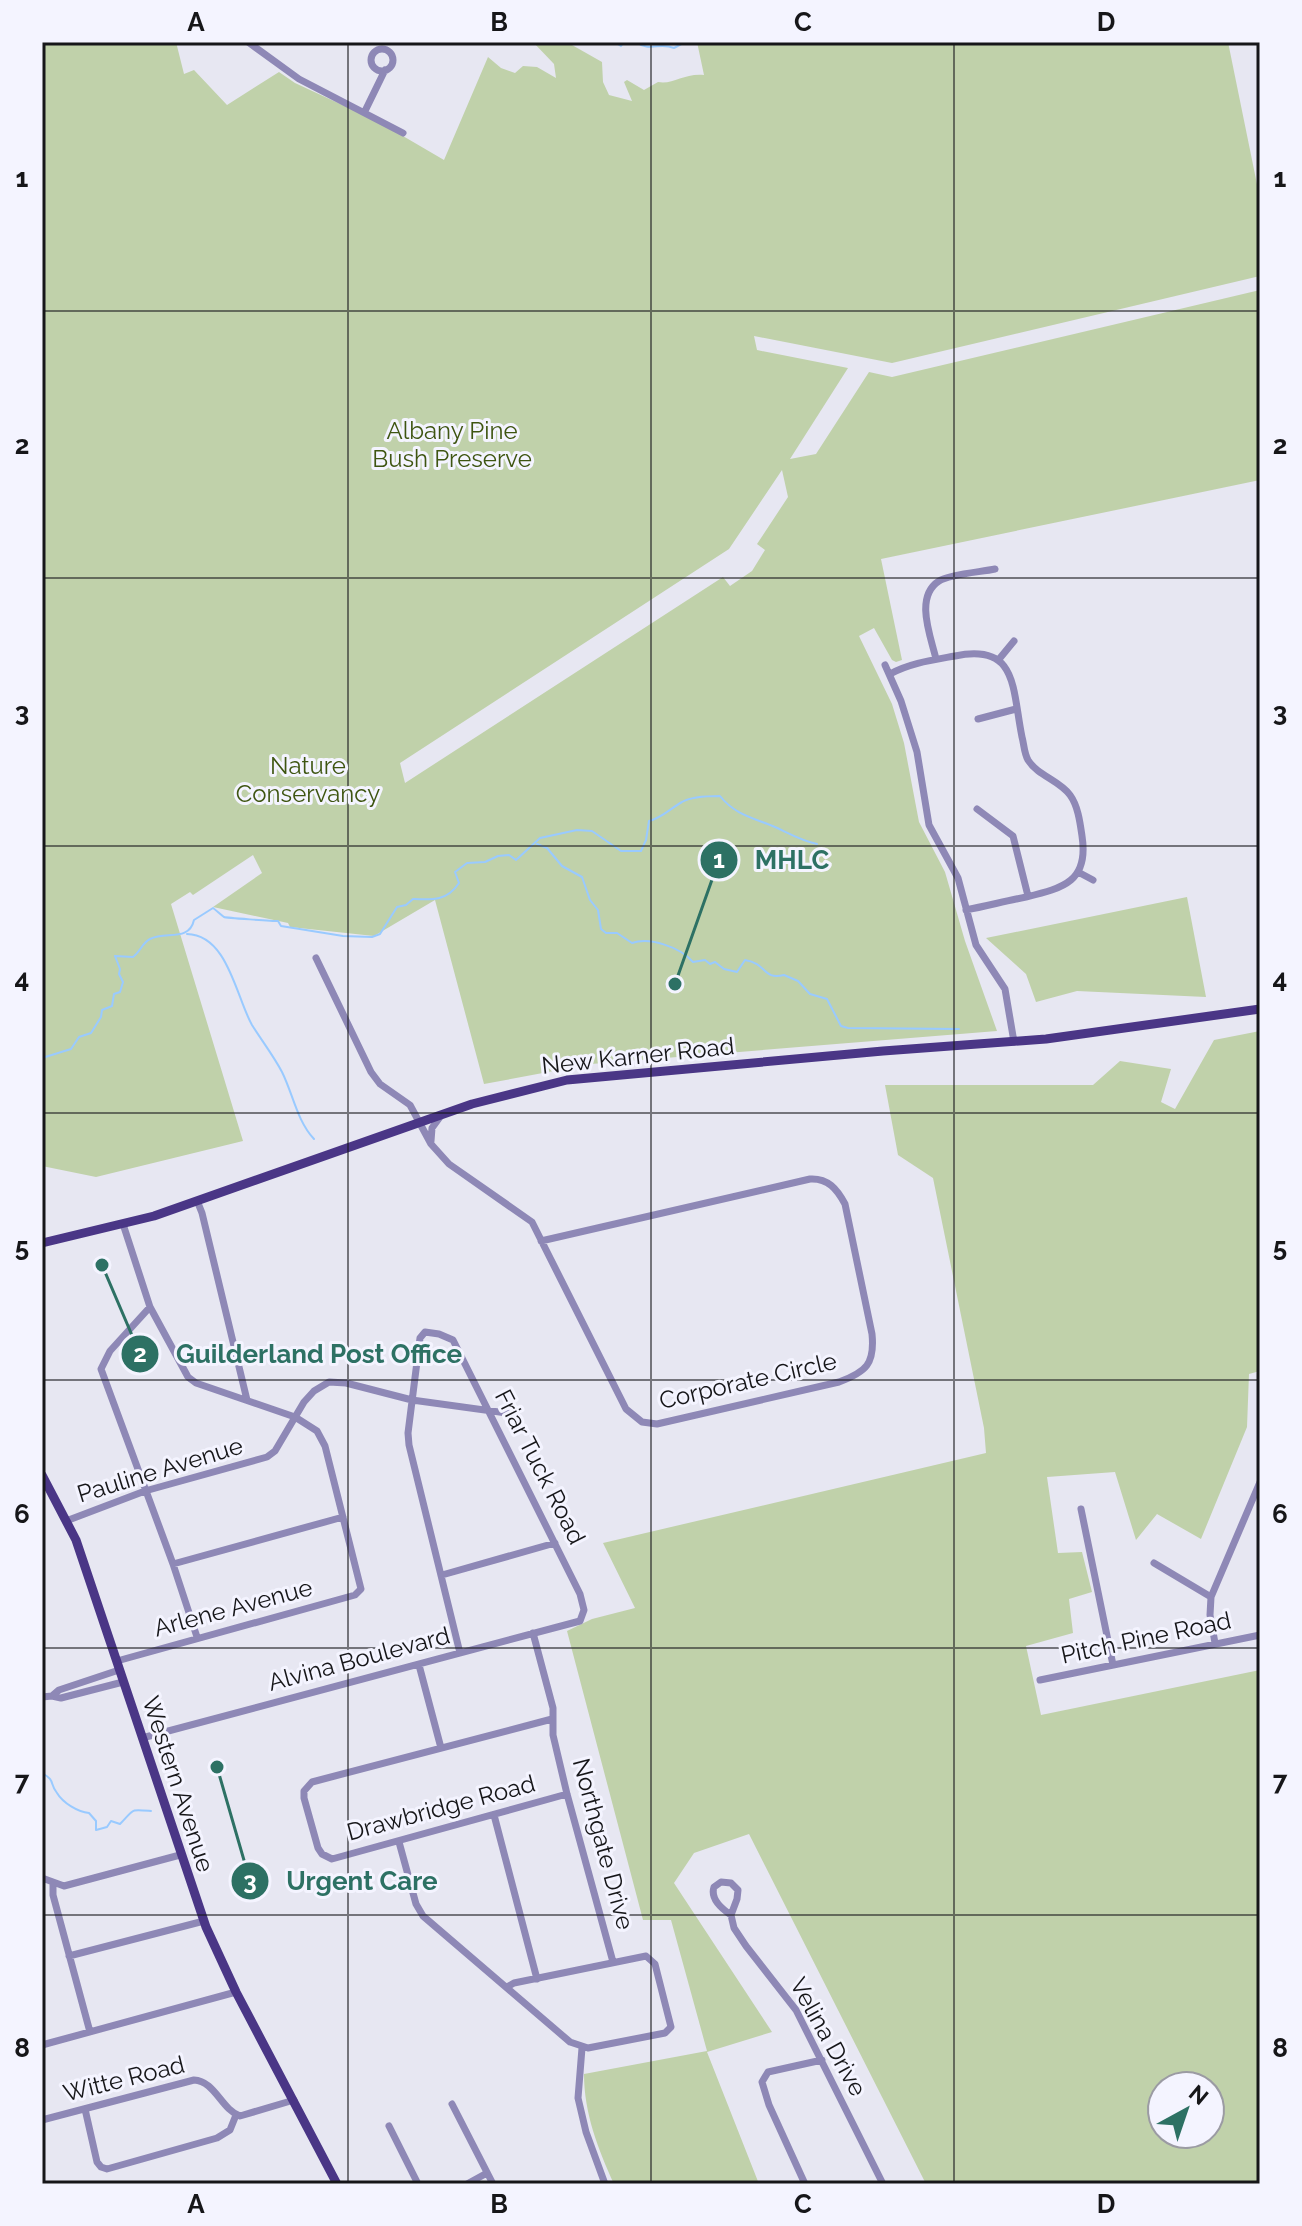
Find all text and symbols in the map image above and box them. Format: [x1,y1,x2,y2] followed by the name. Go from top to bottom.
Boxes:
[187,7,205,37] text: A
[490,7,508,37] text: B
[794,7,812,37] text: C
[1097,7,1115,37] text: D
[16,163,29,193] text: 1
[1274,163,1287,193] text: 1
[372,416,532,473] park label: Albany Pine Bush Preserve
[15,430,29,460] text: 2
[1273,430,1287,460] text: 2
[15,697,29,727] text: 3
[1273,697,1287,727] text: 3
[236,751,380,808] park label: Nature Conservancy
[699,835,845,885] callout: MHLC
[713,845,725,874] text: 1
[755,845,829,875] text: MHLC
[15,964,29,994] text: 4
[1273,964,1287,994] text: 4
[540,1031,736,1080] street label: New Karner Road
[15,1232,29,1262] text: 5
[1273,1232,1287,1262] text: 5
[120,1329,478,1379] callout: Guilderland Post Office
[133,1339,147,1368] text: 2
[176,1339,462,1369] text: Guilderland Post Office
[656,1346,839,1415] street label: Corporate Circle
[489,1385,592,1549] street label: Friar Tuck Road
[74,1431,246,1508] street label: Pauline Avenue
[14,1499,30,1529] text: 6
[1272,1499,1288,1529] text: 6
[150,1572,315,1643] street label: Arlene Avenue
[1058,1605,1234,1670] street label: Pitch Pine Road
[265,1620,453,1697] street label: Alvina Boulevard
[136,1692,221,1875] street label: Western Avenue
[567,1755,640,1933] street label: Northgate Drive
[15,1766,30,1796] text: 7
[1273,1766,1288,1796] text: 7
[344,1768,538,1847] street label: Drawbridge Road
[230,1856,454,1906] callout: Urgent Care
[243,1866,257,1895] text: 3
[286,1866,438,1896] text: Urgent Care
[784,1972,873,2101] street label: Velina Drive
[14,2033,30,2063] text: 8
[1272,2033,1288,2063] text: 8
[60,2049,188,2108] street label: Witte Road
[1146,2070,1226,2150] north arrow
[1184,2079,1214,2110] text: N
[187,2189,205,2219] text: A
[490,2189,508,2219] text: B
[794,2189,812,2219] text: C
[1097,2189,1115,2219] text: D

